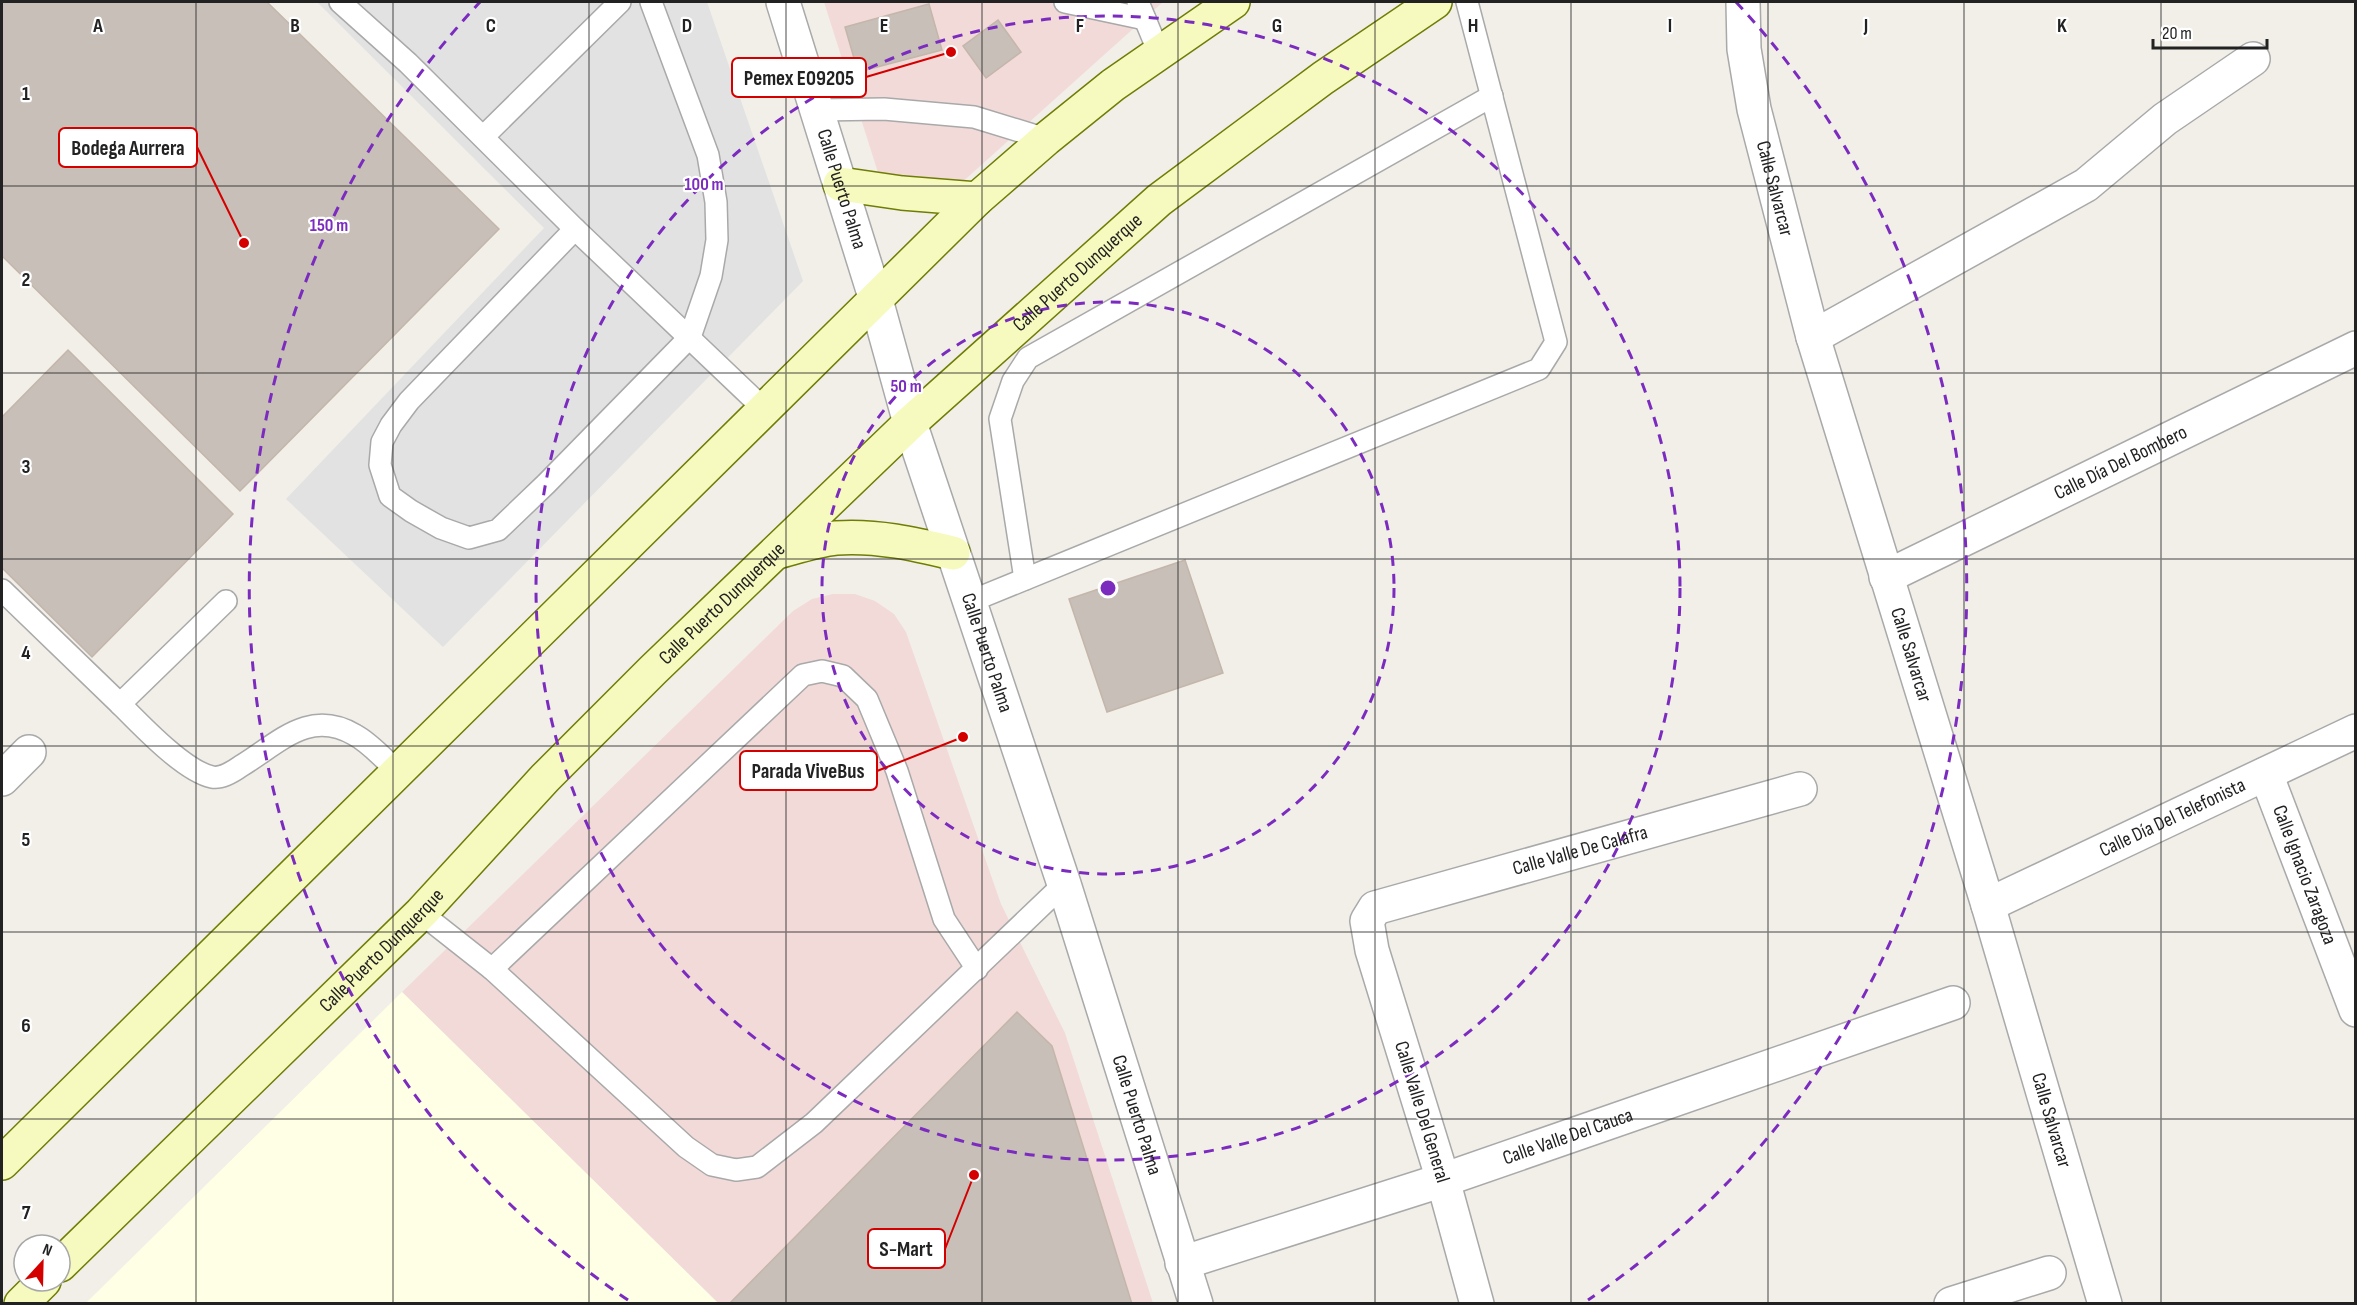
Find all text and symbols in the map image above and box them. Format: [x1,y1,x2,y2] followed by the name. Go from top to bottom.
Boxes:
[2153,12,2267,50] scale bar
[92,14,103,38] text: A
[290,14,300,38] text: B
[486,14,496,38] text: C
[682,14,692,38] text: D
[880,14,888,38] text: E
[1076,14,1084,38] text: F
[1272,14,1282,38] text: G
[1468,14,1478,38] text: H
[1668,14,1672,38] text: I
[1863,14,1868,38] text: J
[2057,14,2067,38] text: K
[2162,23,2192,44] text: 20 m
[732,58,866,97] callout: Pemex E09205
[744,66,854,91] text: Pemex E09205
[22,82,30,106] text: 1
[811,126,871,252] street label: Calle Puerto Palma
[59,128,197,167] callout: Bodega Aurrera
[71,136,185,161] text: Bodega Aurrera
[1751,138,1798,239] street label: Calle Salvarcar
[685,174,724,195] text: 100 m
[1008,208,1148,337] street label: Calle Puerto Dunquerque
[310,215,348,236] text: 150 m
[22,268,30,292] text: 2
[890,376,922,397] text: 50 m
[2050,420,2191,505] street label: Calle Día Del Bombero
[22,455,31,479] text: 3
[654,538,790,670] street label: Calle Puerto Dunquerque
[1098,578,1118,598] centre of rings
[956,590,1018,715] street label: Calle Puerto Palma
[1885,605,1937,705] street label: Calle Salvarcar
[21,641,31,665] text: 4
[740,751,877,790] callout: Parada ViveBus
[751,759,865,784] text: Parada ViveBus
[2096,773,2249,863] street label: Calle Día Del Telefonista
[2267,802,2342,948] street label: Calle Ignacio Zaragoza
[1510,820,1650,881] street label: Calle Valle De Calafra
[22,828,31,852] text: 5
[314,884,449,1017] street label: Calle Puerto Dunquerque
[21,1014,31,1038] text: 6
[1389,1038,1455,1186] street label: Calle Valle Del General
[1107,1052,1167,1178] street label: Calle Puerto Palma
[2026,1070,2076,1171] street label: Calle Salvarcar
[1500,1103,1636,1170] street label: Calle Valle Del Cauca
[22,1201,31,1225] text: 7
[868,1229,945,1268] callout: S-Mart
[12,1233,72,1293] north arrow
[879,1237,933,1262] text: S-Mart
[40,1240,55,1261] text: N

